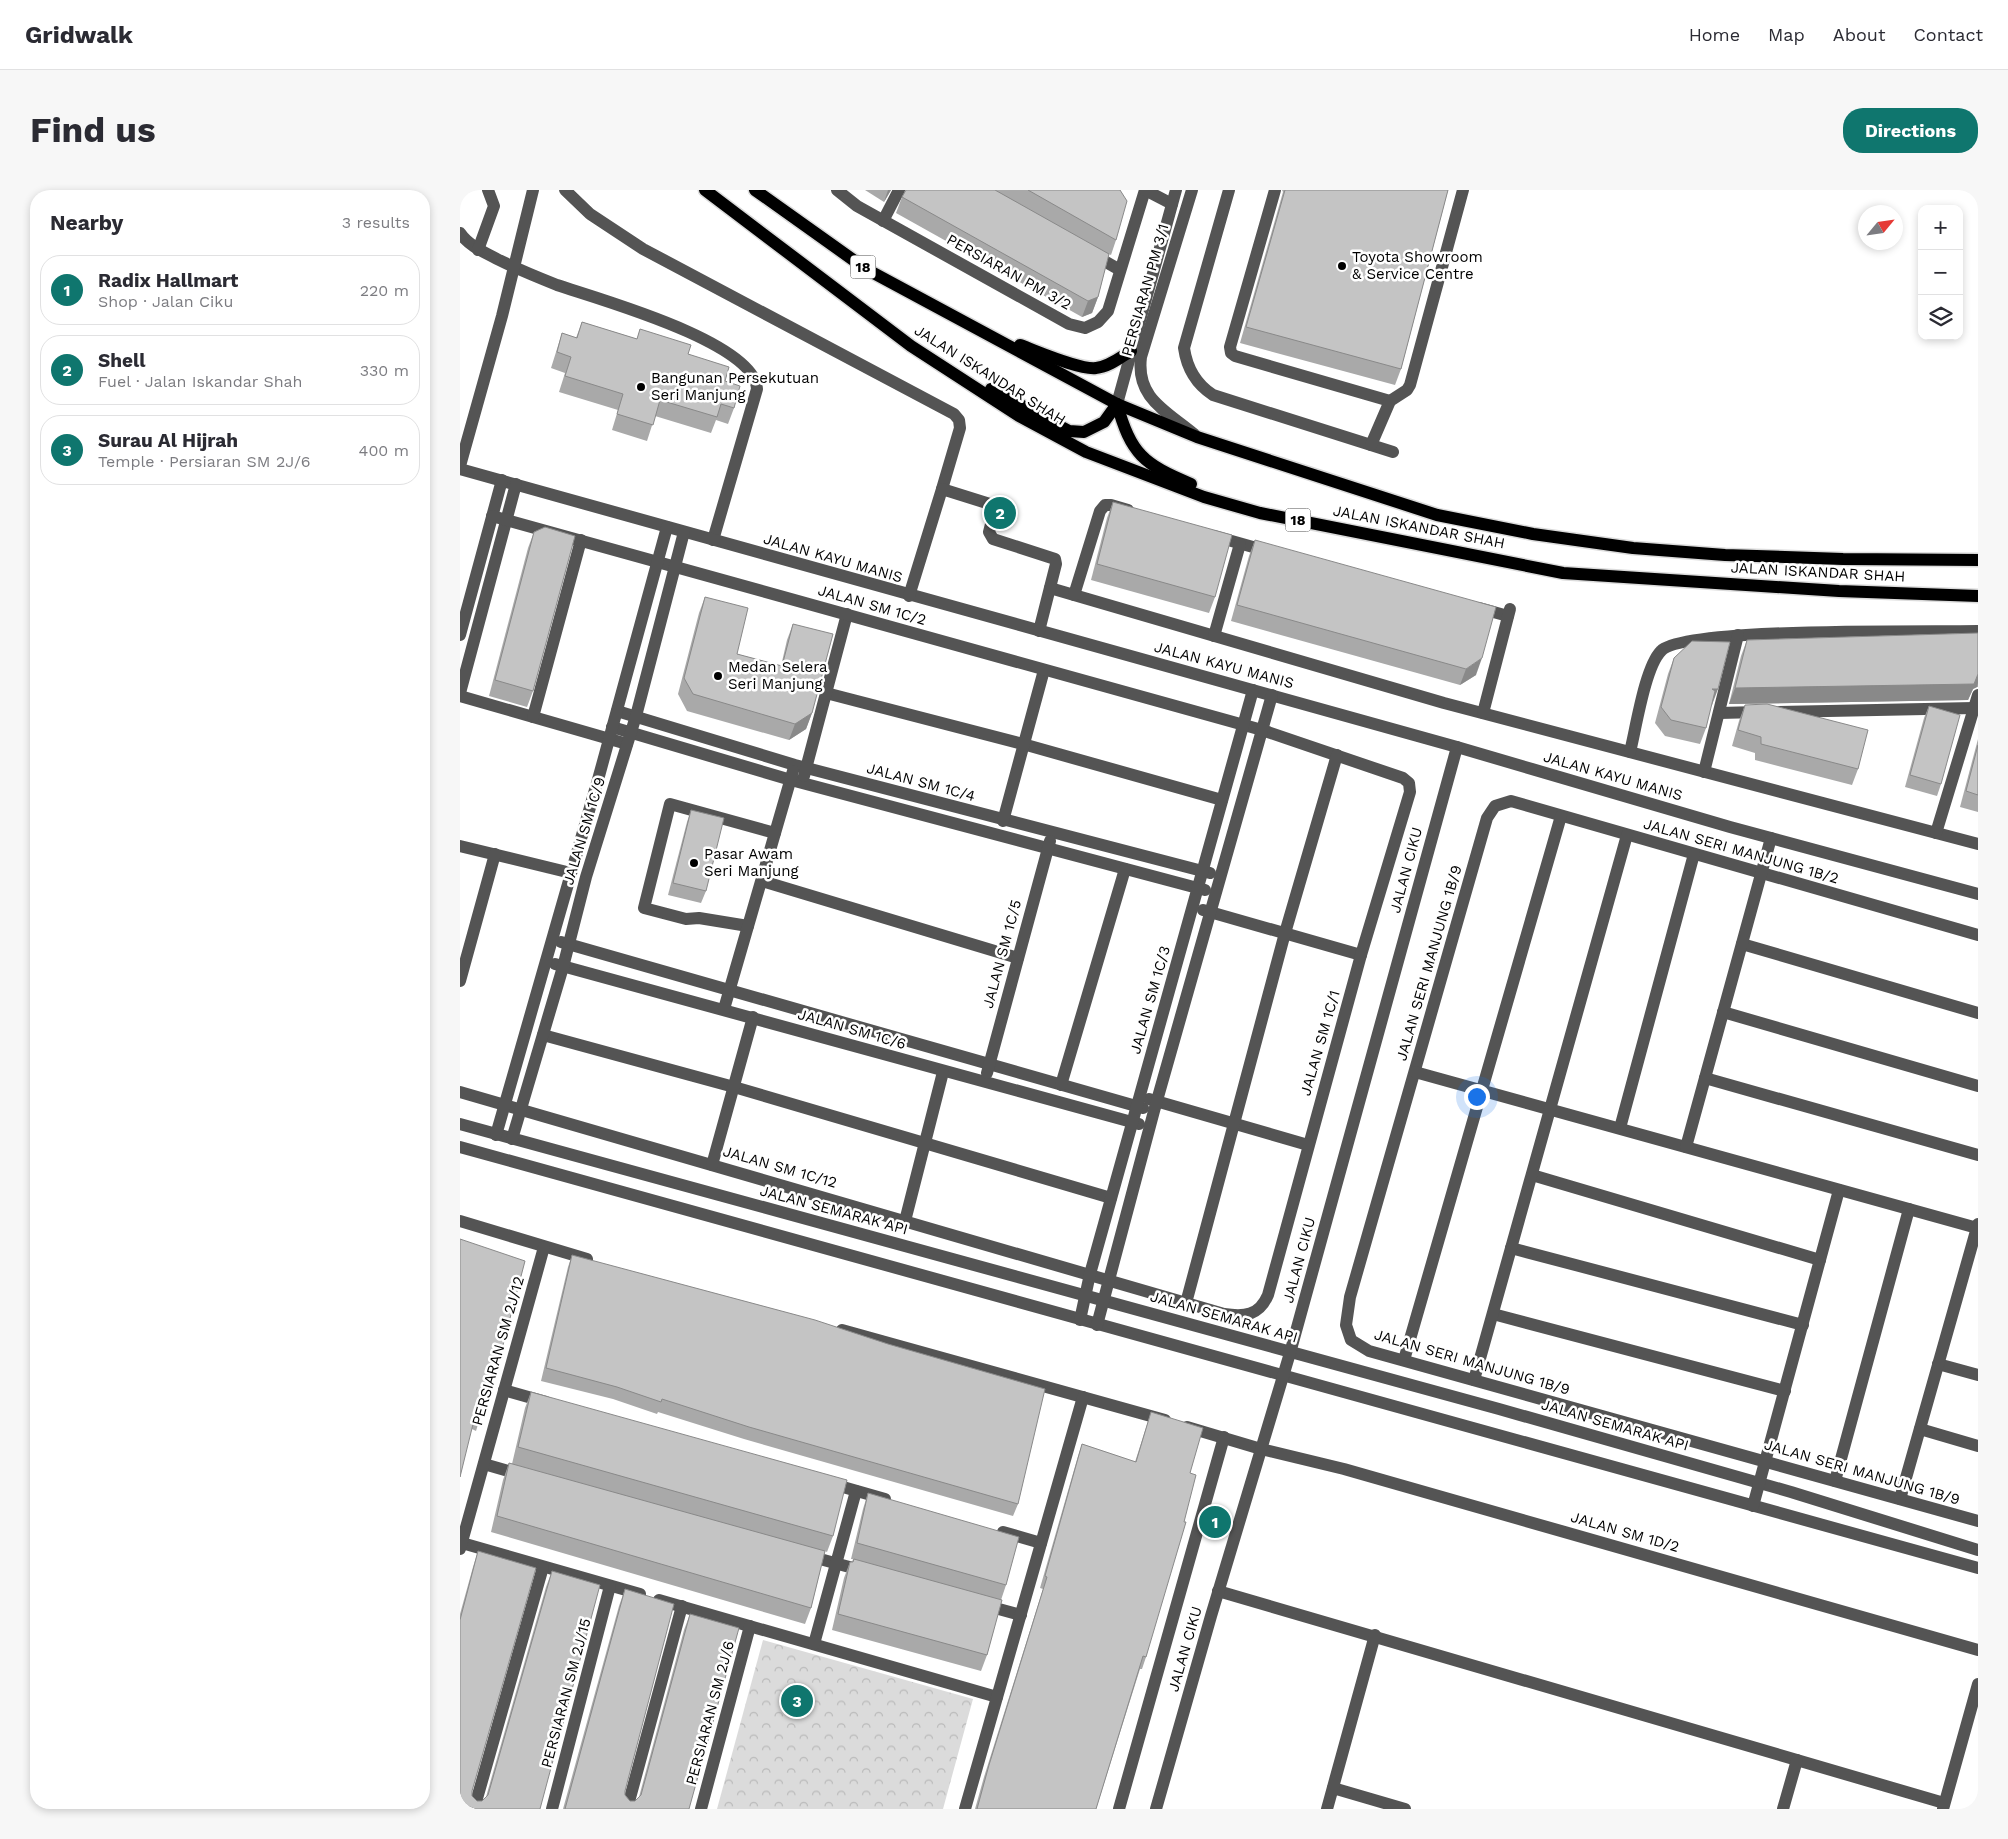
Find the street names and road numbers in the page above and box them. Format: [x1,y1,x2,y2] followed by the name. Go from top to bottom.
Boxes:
[1117,222,1173,358] street label: PERSIARAN PM 3/1
[944,230,1074,314] street label: PERSIARAN PM 3/2
[850,256,876,278] road number: 18
[911,321,1069,429] street label: JALAN ISKANDAR SHAH
[1331,501,1507,553] street label: JALAN ISKANDAR SHAH
[1286,508,1310,532] road number: 18
[761,530,905,586] street label: JALAN KAYU MANIS
[1730,558,1906,586] street label: JALAN ISKANDAR SHAH
[816,581,928,629] street label: JALAN SM 1C/2
[1152,638,1296,692] street label: JALAN KAYU MANIS
[1541,748,1685,804] street label: JALAN KAYU MANIS
[865,759,977,805] street label: JALAN SM 1C/4
[559,775,609,887] street label: JALAN SM 1C/9
[1641,814,1841,888] street label: JALAN SERI MANJUNG 1B/2
[1386,825,1426,915] street label: JALAN CIKU
[1392,863,1466,1063] street label: JALAN SERI MANJUNG 1B/9
[979,898,1025,1010] street label: JALAN SM 1C/5
[1126,944,1174,1056] street label: JALAN SM 1C/3
[1296,988,1344,1098] street label: JALAN SM 1C/1
[796,1005,908,1053] street label: JALAN SM 1C/6
[721,1142,839,1192] street label: JALAN SM 1C/12
[758,1182,910,1238] street label: JALAN SEMARAK API
[1279,1215,1319,1305] street label: JALAN CIKU
[468,1274,528,1428] street label: PERSIARAN SM 2J/12
[1148,1287,1300,1347] street label: JALAN SEMARAK API
[1372,1325,1572,1399] street label: JALAN SERI MANJUNG 1B/9
[1539,1395,1691,1455] street label: JALAN SEMARAK API
[1762,1435,1962,1509] street label: JALAN SERI MANJUNG 1B/9
[1569,1508,1681,1556] street label: JALAN SM 1D/2
[1164,1604,1206,1694] street label: JALAN CIKU
[537,1616,595,1770] street label: PERSIARAN SM 2J/15
[682,1639,738,1787] street label: PERSIARAN SM 2J/6

